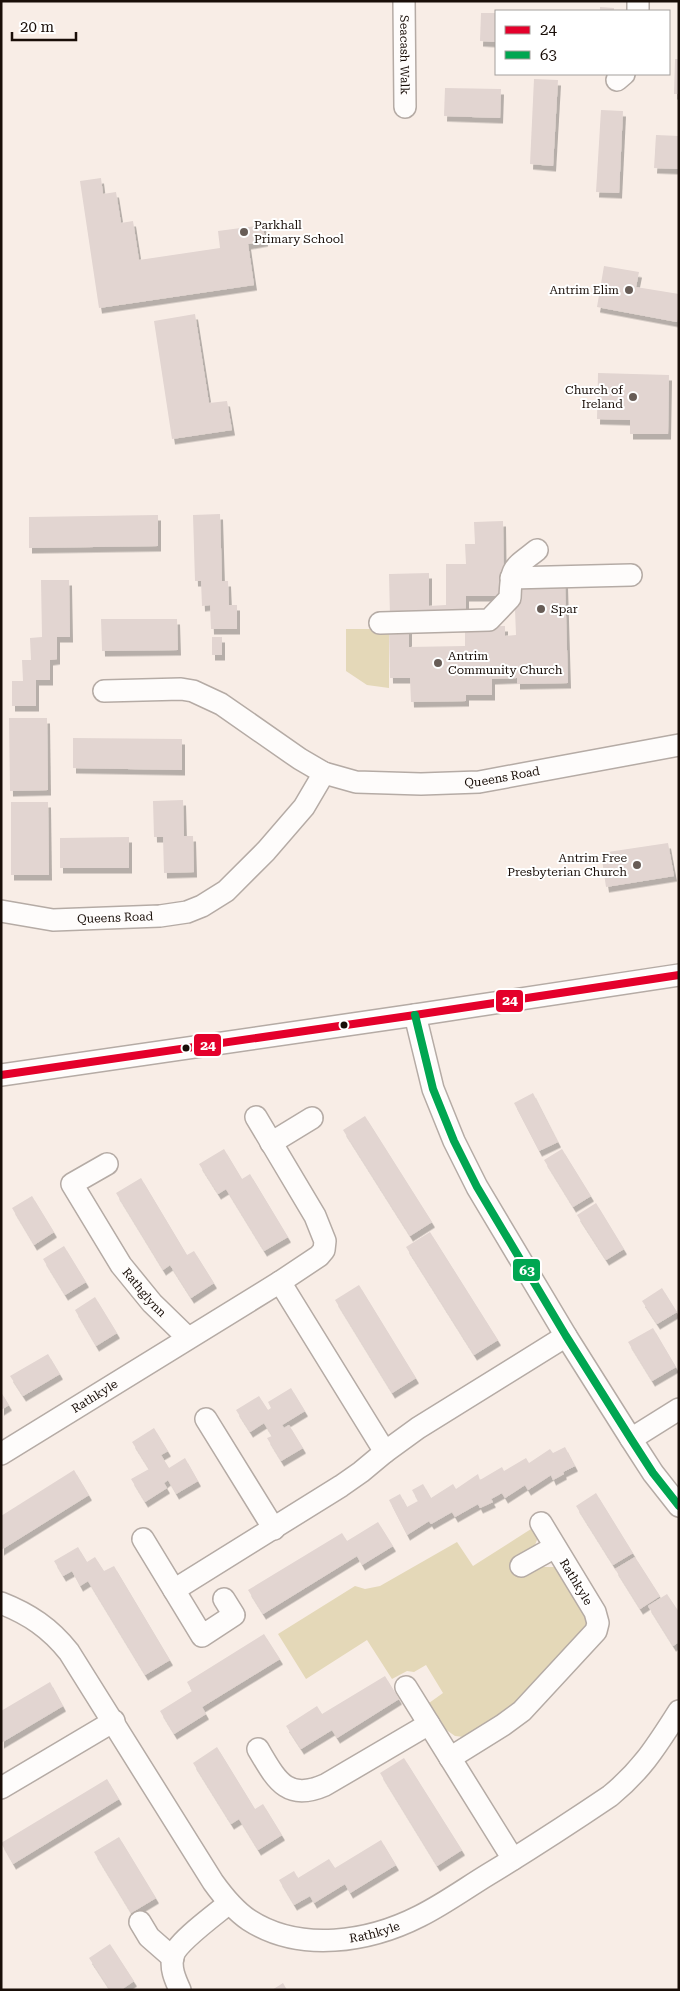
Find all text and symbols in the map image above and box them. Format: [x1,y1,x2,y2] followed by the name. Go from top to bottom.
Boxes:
[12,10,76,42] scale bar
[495,10,670,75] legend
[397,15,412,95] street label: Seacash Walk
[20,18,55,36] text: 20 m
[540,21,557,39] text: 24
[540,46,557,64] text: 63
[254,218,344,246] place label: Parkhall Primary School
[238,226,250,238] marker: Parkhall Primary School
[549,283,619,297] place label: Antrim Elim
[623,284,635,296] marker: Antrim Elim
[565,383,623,411] place label: Church of Ireland
[627,391,639,403] marker: Church of Ireland
[551,602,578,616] place label: Spar
[535,603,547,615] marker: Spar
[448,649,563,677] place label: Antrim Community Church
[432,657,444,669] marker: Antrim Community Church
[464,764,541,789] street label: Queens Road
[507,851,627,879] place label: Antrim Free Presbyterian Church
[631,859,643,871] marker: Antrim Free Presbyterian Church
[77,909,154,926] street label: Queens Road
[495,989,524,1013] line badge: 24
[502,992,518,1008] text: 24
[339,1020,349,1030] unlabelled marker
[193,1033,222,1057] line badge: 24
[200,1037,216,1053] text: 24
[181,1043,191,1053] unlabelled marker
[512,1258,541,1282] line badge: 63
[519,1262,535,1278] text: 63
[119,1265,169,1320] street label: Rathglynn
[69,1377,121,1416] street label: Rathkyle
[557,1556,595,1608] street label: Rathkyle
[348,1919,402,1946] street label: Rathkyle

